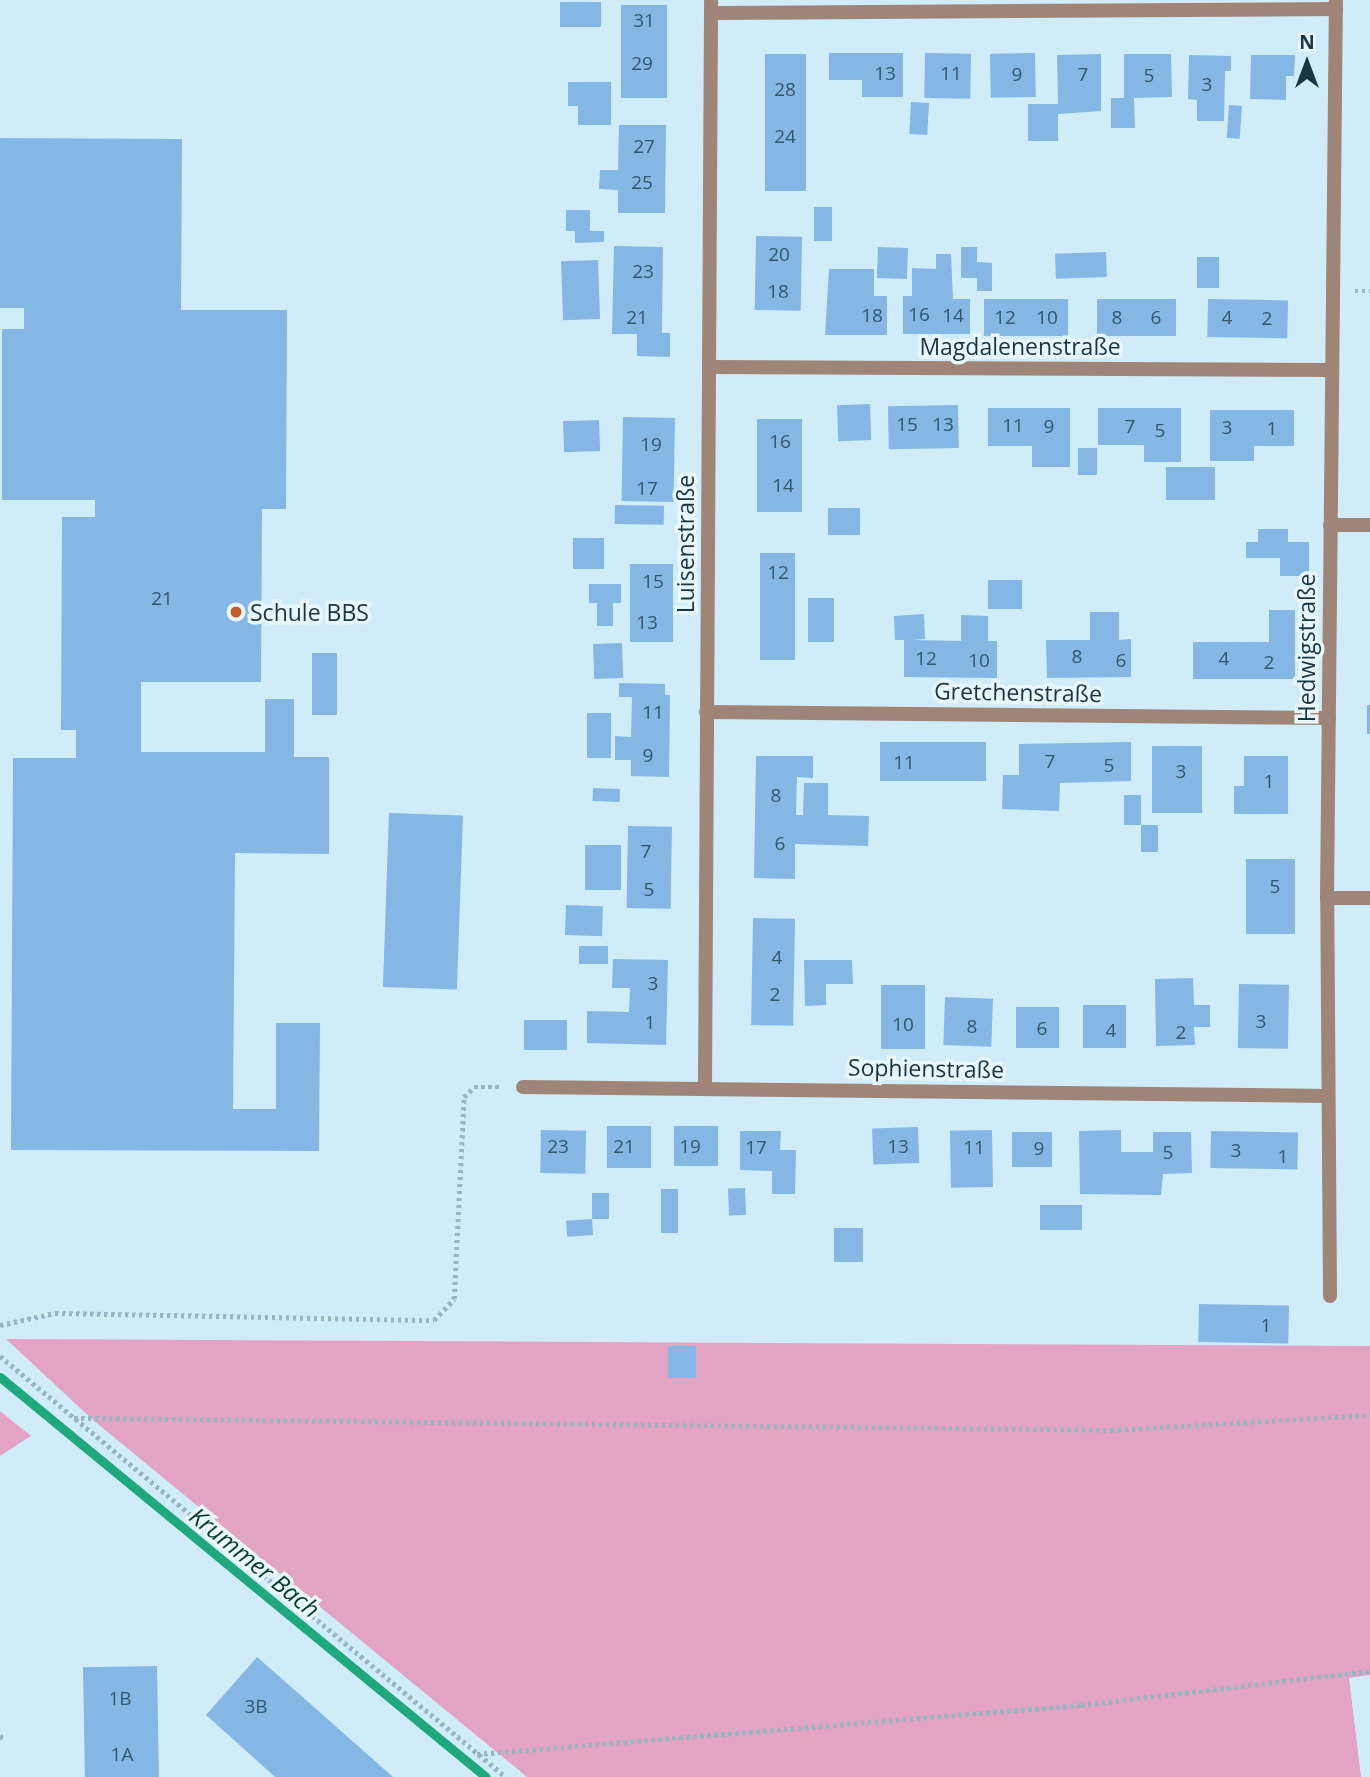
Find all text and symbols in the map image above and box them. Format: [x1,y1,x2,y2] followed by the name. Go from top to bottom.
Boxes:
[633,10,655,32] house number: 31
[1272,28,1342,98] north arrow
[1299,29,1315,55] text: N
[631,53,653,75] house number: 29
[874,63,896,85] house number: 13
[940,63,962,85] house number: 11
[1012,64,1022,86] house number: 9
[1078,64,1088,86] house number: 7
[1144,65,1154,87] house number: 5
[1202,74,1212,96] house number: 3
[774,79,796,101] house number: 28
[774,126,796,148] house number: 24
[633,136,655,158] house number: 27
[631,172,653,194] house number: 25
[768,244,790,266] house number: 20
[632,261,654,283] house number: 23
[767,281,789,303] house number: 18
[908,304,930,326] house number: 16
[861,305,883,327] house number: 18
[942,305,964,327] house number: 14
[626,307,648,329] house number: 21
[994,307,1016,329] house number: 12
[1036,307,1058,329] house number: 10
[1112,307,1122,329] house number: 8
[1151,307,1161,329] house number: 6
[1222,307,1232,329] house number: 4
[1262,308,1272,330] house number: 2
[919,332,1121,360] street label: Magdalenenstraße
[896,414,918,436] house number: 15
[932,414,954,436] house number: 13
[1002,415,1024,437] house number: 11
[1044,416,1054,438] house number: 9
[1125,416,1135,438] house number: 7
[1222,417,1232,439] house number: 3
[1267,418,1277,440] house number: 1
[1155,420,1165,442] house number: 5
[769,431,791,453] house number: 16
[640,434,662,456] house number: 19
[671,475,699,613] street label: Luisenstraße
[772,475,794,497] house number: 14
[636,478,658,500] house number: 17
[767,562,789,584] house number: 12
[642,571,664,593] house number: 15
[1292,574,1320,722] street label: Hedwigstraße
[151,588,173,610] house number: 21
[250,598,369,626] place label: Schule BBS
[228,604,244,620] marker: Schule BBS
[636,612,658,634] house number: 13
[1072,646,1082,668] house number: 8
[915,648,937,670] house number: 12
[1219,648,1229,670] house number: 4
[968,650,990,672] house number: 10
[1116,650,1126,672] house number: 6
[1264,652,1274,674] house number: 2
[934,677,1102,707] street label: Gretchenstraße
[642,702,664,724] house number: 11
[643,745,653,767] house number: 9
[1045,751,1055,773] house number: 7
[893,752,915,774] house number: 11
[1104,755,1114,777] house number: 5
[1176,761,1186,783] house number: 3
[1264,771,1274,793] house number: 1
[771,785,781,807] house number: 8
[775,833,785,855] house number: 6
[641,841,651,863] house number: 7
[1270,876,1280,898] house number: 5
[644,879,654,901] house number: 5
[772,947,782,969] house number: 4
[648,973,658,995] house number: 3
[770,984,780,1006] house number: 2
[1256,1011,1266,1033] house number: 3
[645,1012,655,1034] house number: 1
[892,1014,914,1036] house number: 10
[967,1016,977,1038] house number: 8
[1037,1018,1047,1040] house number: 6
[1106,1020,1116,1042] house number: 4
[1176,1022,1186,1044] house number: 2
[848,1053,1004,1083] street label: Sophienstraße
[547,1136,569,1158] house number: 23
[613,1136,635,1158] house number: 21
[679,1136,701,1158] house number: 19
[887,1136,909,1158] house number: 13
[745,1137,767,1159] house number: 17
[963,1137,985,1159] house number: 11
[1034,1138,1044,1160] house number: 9
[1231,1140,1241,1162] house number: 3
[1163,1142,1173,1164] house number: 5
[1278,1146,1288,1168] house number: 1
[1261,1315,1271,1337] house number: 1
[184,1501,326,1623] water label: Krummer Bach
[108,1688,132,1710] house number: 1B
[244,1696,268,1718] house number: 3B
[111,1744,133,1766] house number: 1A

